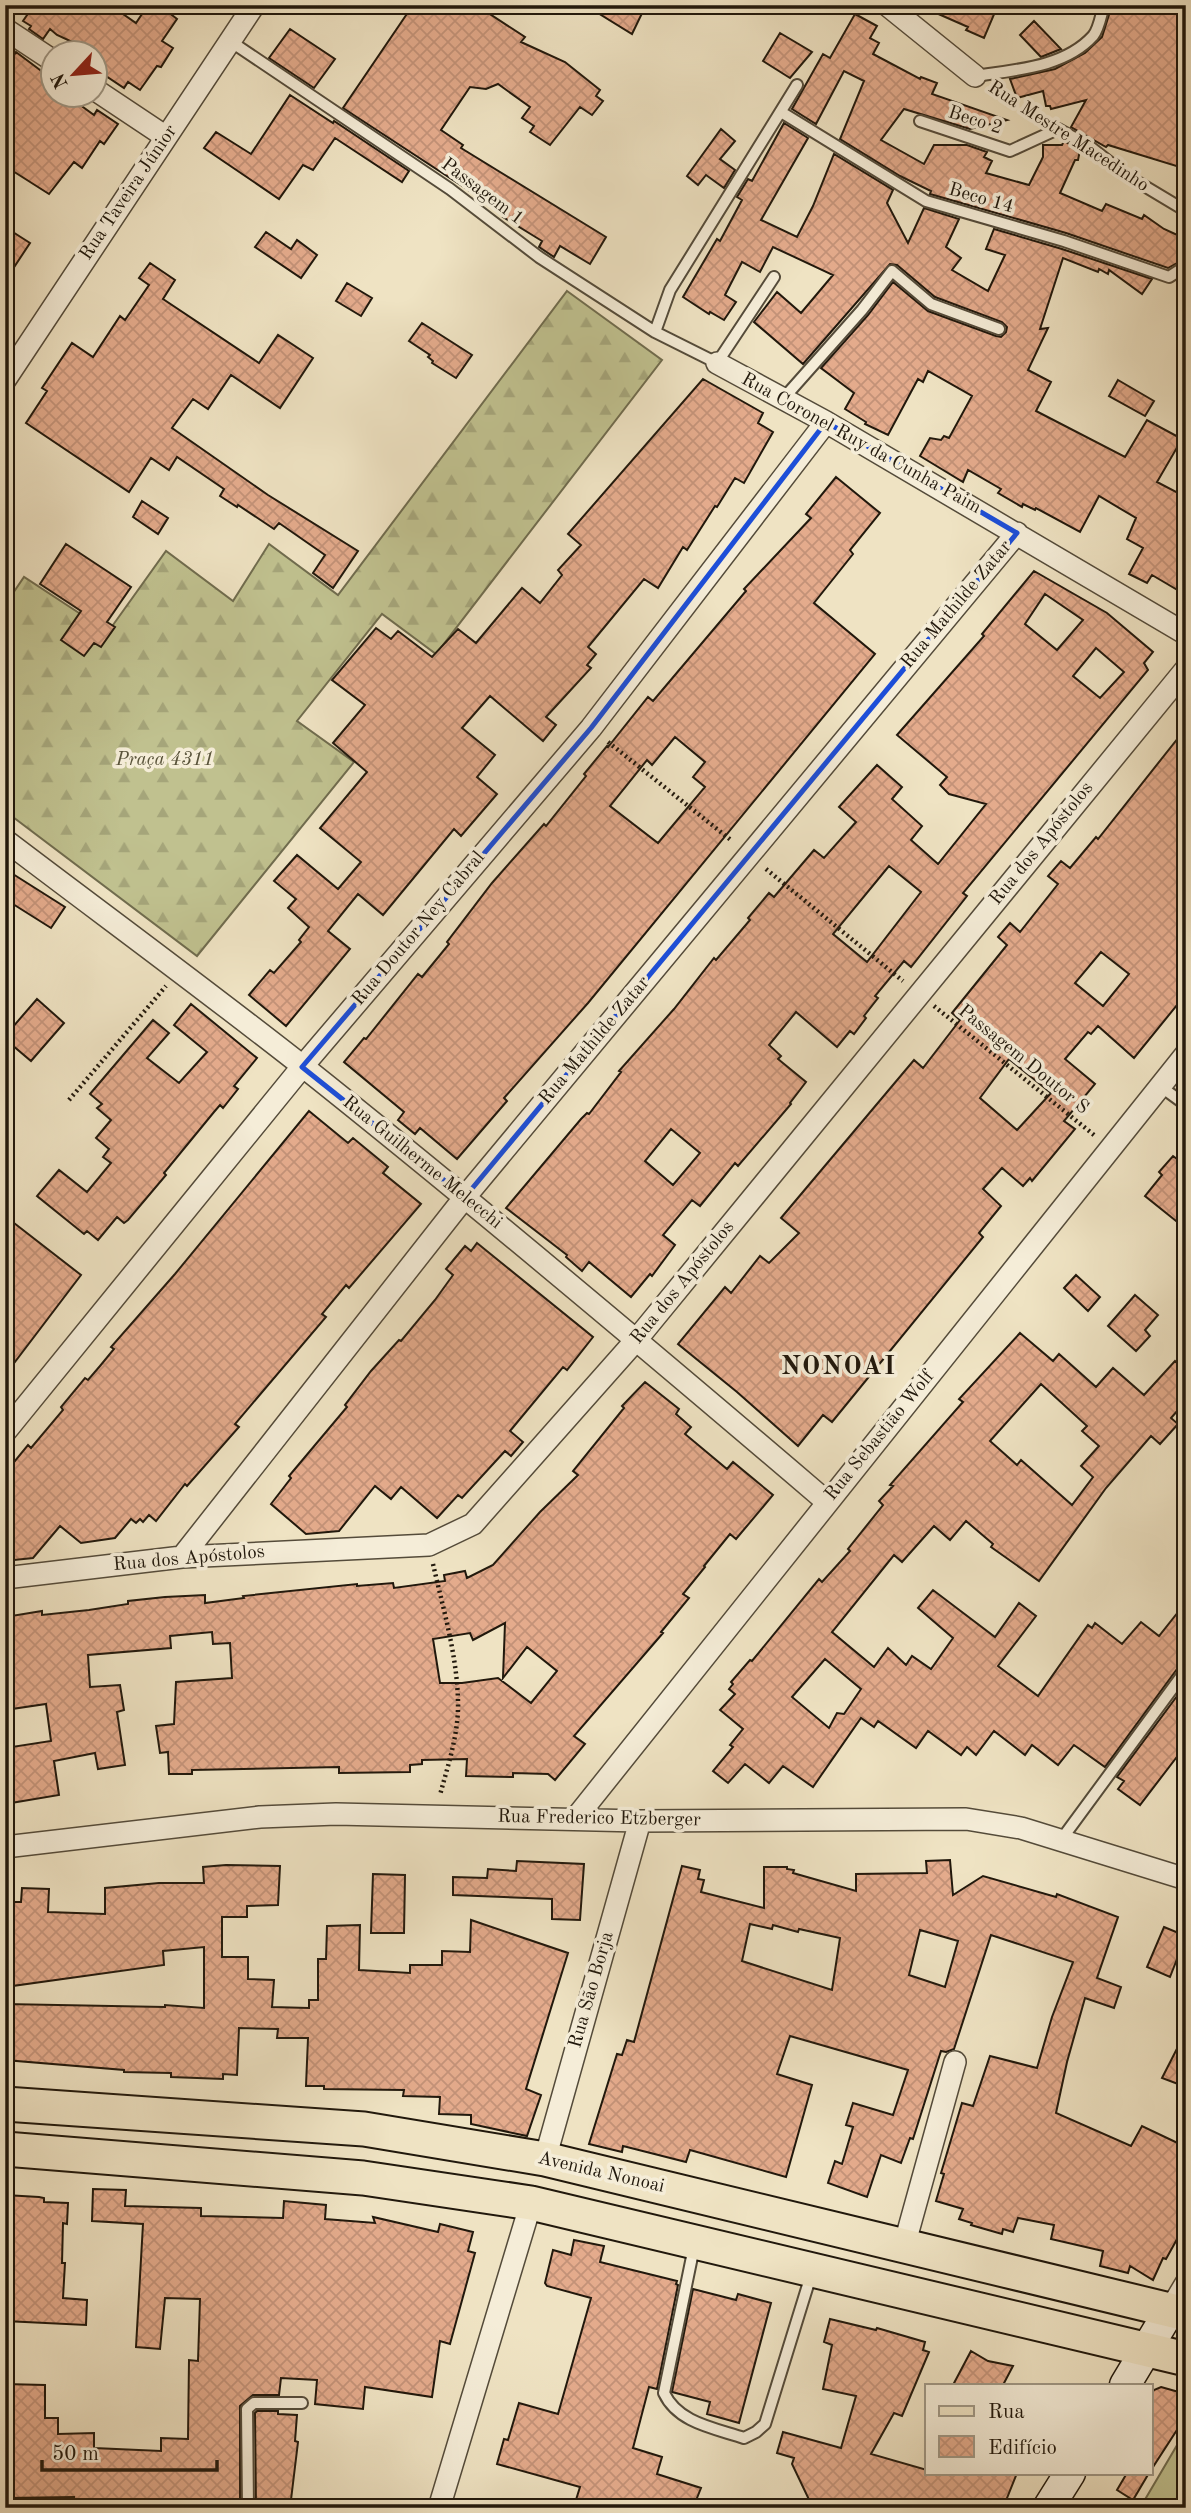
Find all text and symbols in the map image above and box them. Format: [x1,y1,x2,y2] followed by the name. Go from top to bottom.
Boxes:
[38,38,108,108] north arrow
[49,69,73,91] text: N
[984,78,1152,196] street label: Rua Mestre Macedinho
[945,103,1005,139] street label: Beco 2
[77,122,181,264] street label: Rua Taveira Júnior
[437,155,527,229] street label: Passagem 1
[946,181,1016,217] street label: Beco 14
[738,370,984,518] street label: Rua Coronel Ruy da Cunha Paim
[898,537,1016,673] street label: Rua Mathilde Zatar
[115,751,214,770] park label: Praça 4311
[987,779,1097,909] street label: Rua dos Apóstolos
[349,848,489,1010] street label: Rua Doutor Ney Cabral
[536,973,654,1109] street label: Rua Mathilde Zatar
[954,1002,1092,1118] street label: Passagem Doutor S
[339,1093,505,1233] street label: Rua Guilherme Melecchi
[628,1218,738,1348] street label: Rua dos Apóstolos
[781,1354,897,1380] district label: NONOAI
[822,1367,939,1505] street label: Rua Sebastião Wolf
[112,1543,266,1575] street label: Rua dos Apóstolos
[497,1808,701,1830] street label: Rua Frederico Etzberger
[566,1929,618,2050] street label: Rua São Borja
[536,2149,666,2197] street label: Avenida Nonoai
[925,2384,1152,2474] legend
[988,2402,1025,2423] text: Rua
[42,2429,217,2473] scale bar
[988,2438,1057,2459] text: Edifício
[52,2444,99,2465] text: 50 m

